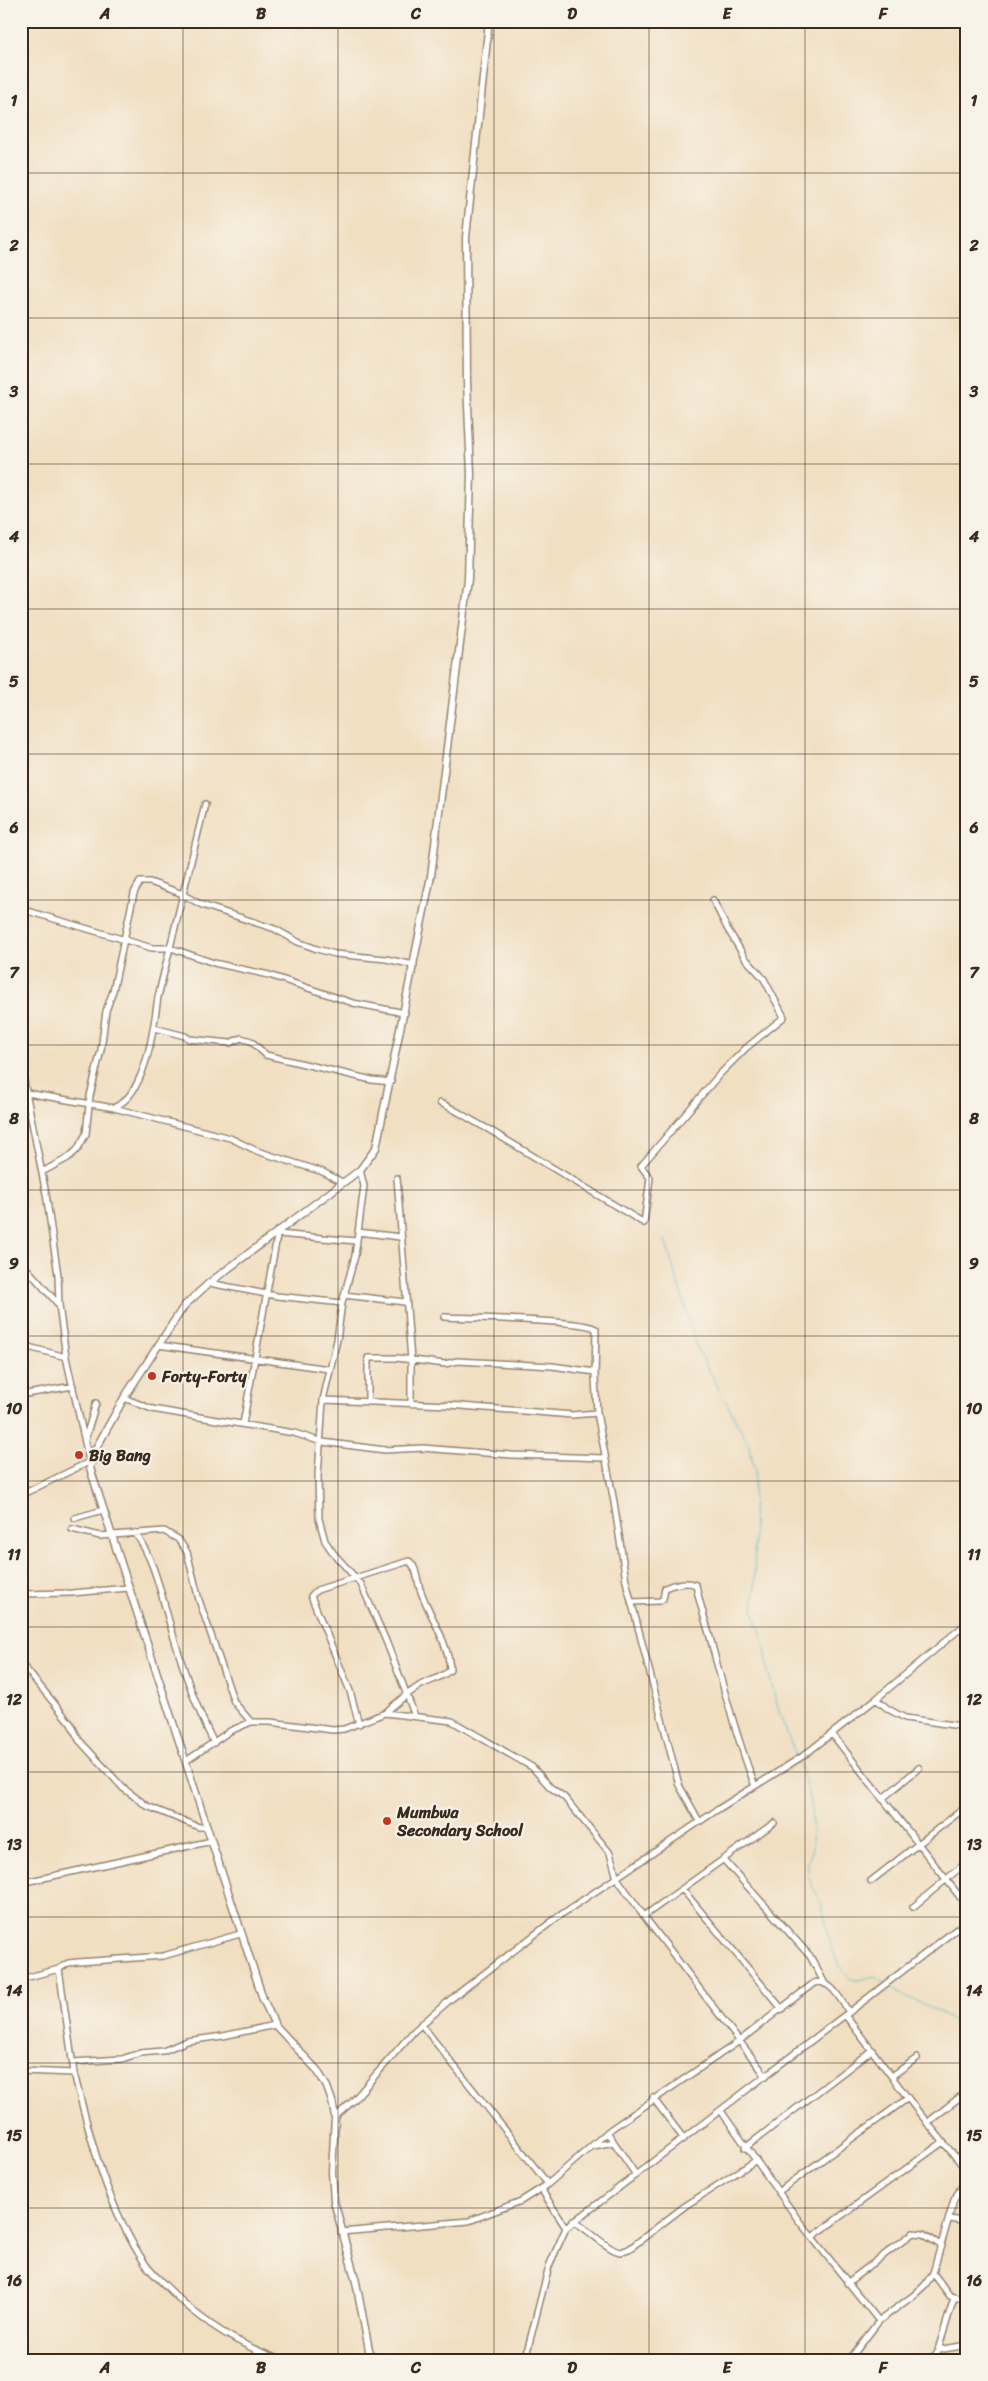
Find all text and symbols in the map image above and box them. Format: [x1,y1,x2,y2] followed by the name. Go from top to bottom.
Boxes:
[99,0,110,28] text: A
[256,0,267,28] text: B
[410,0,422,28] text: C
[567,0,577,28] text: D
[723,0,733,28] text: E
[878,0,889,28] text: F
[11,86,18,115] text: 1
[971,86,978,115] text: 1
[8,231,19,260] text: 2
[968,231,979,260] text: 2
[9,377,19,406] text: 3
[969,377,979,406] text: 3
[8,522,19,551] text: 4
[968,522,979,551] text: 4
[9,667,19,696] text: 5
[969,667,979,696] text: 5
[8,813,19,842] text: 6
[968,813,979,842] text: 6
[9,958,20,987] text: 7
[969,958,980,987] text: 7
[8,1104,19,1133] text: 8
[968,1104,979,1133] text: 8
[9,1249,19,1278] text: 9
[969,1249,979,1278] text: 9
[161,1362,247,1391] place label: Forty-Forty
[146,1370,158,1382] marker: Forty-Forty
[6,1394,22,1423] text: 10
[966,1394,982,1423] text: 10
[89,1441,151,1470] place label: Big Bang
[73,1449,85,1461] marker: Big Bang
[7,1540,21,1569] text: 11
[967,1540,981,1569] text: 11
[6,1685,23,1714] text: 12
[966,1685,983,1714] text: 12
[396,1798,524,1845] place label: Mumbwa Secondary School
[381,1815,393,1827] marker: Mumbwa Secondary School
[6,1830,22,1859] text: 13
[966,1830,982,1859] text: 13
[6,1976,22,2005] text: 14
[966,1976,982,2005] text: 14
[6,2121,23,2150] text: 15
[966,2121,983,2150] text: 15
[6,2266,22,2295] text: 16
[966,2266,982,2295] text: 16
[99,2353,110,2381] text: A
[256,2353,267,2381] text: B
[410,2353,422,2381] text: C
[567,2353,577,2381] text: D
[723,2353,733,2381] text: E
[878,2353,889,2381] text: F

